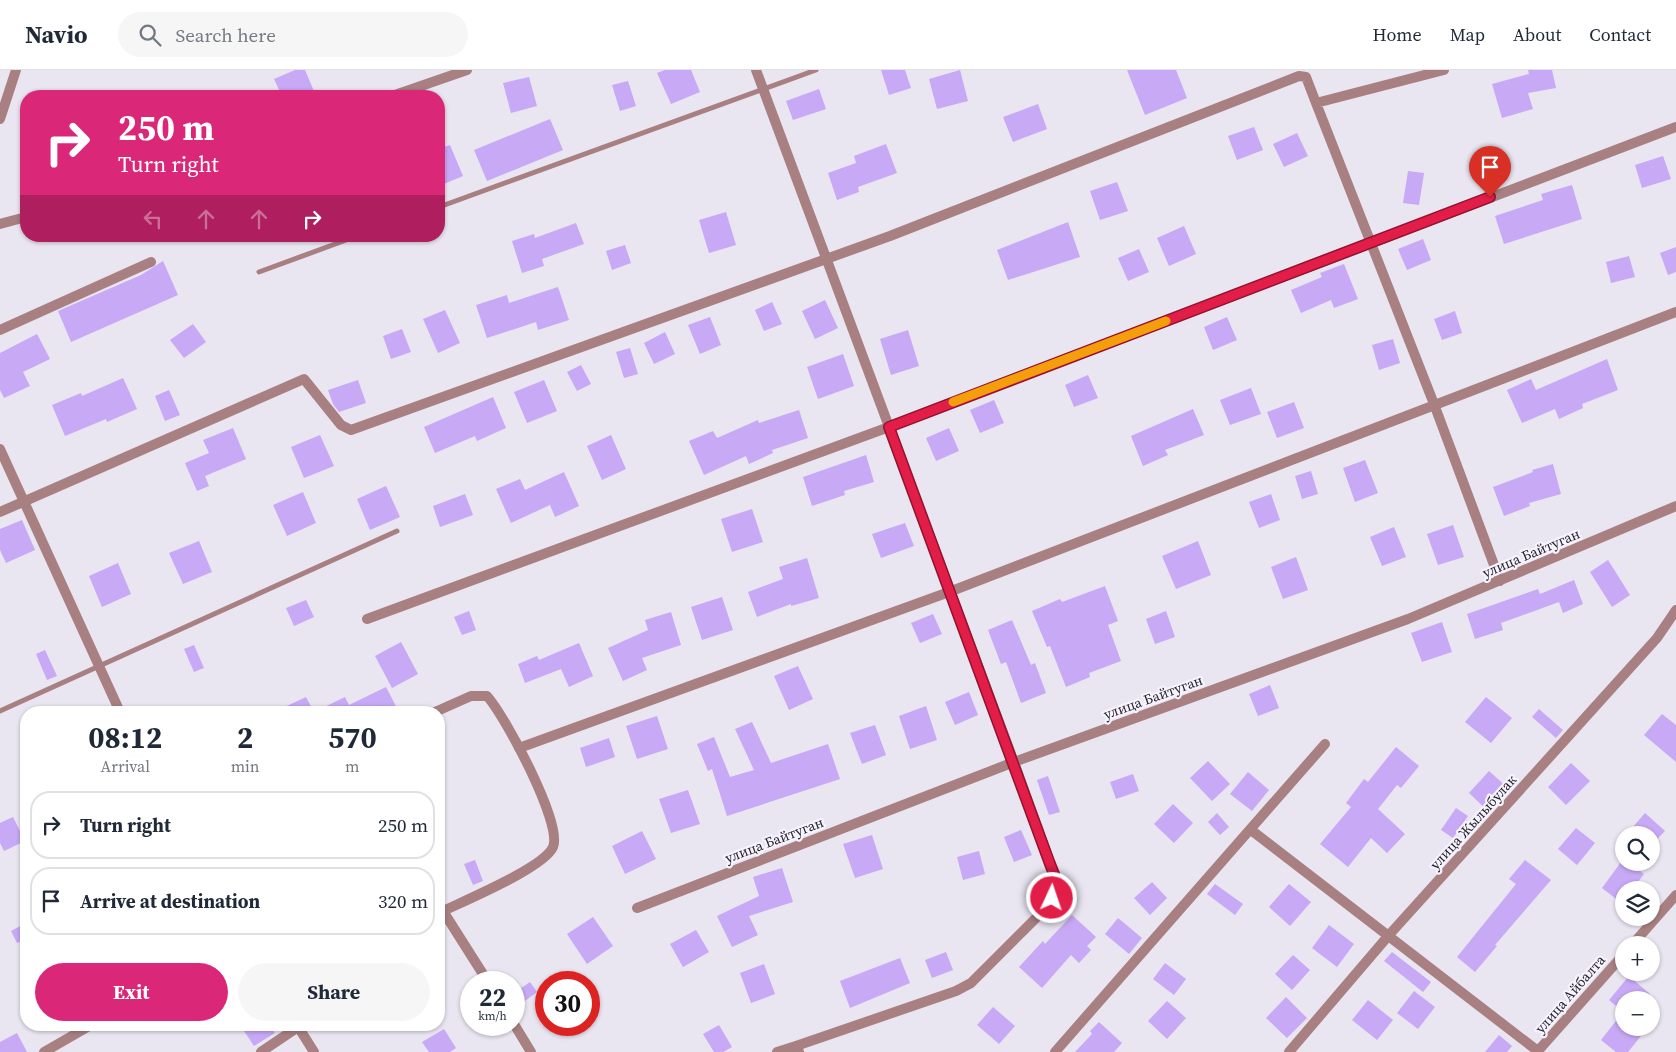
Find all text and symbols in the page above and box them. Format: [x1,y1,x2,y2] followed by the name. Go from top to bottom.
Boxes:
[118,12,468,57] search box
[25,18,88,51] text: Navio
[136,21,164,49] icon: search
[176,22,276,48] text: Search here
[1373,22,1422,47] text: Home
[1450,22,1485,47] text: Map
[1513,22,1561,47] text: About
[1589,22,1651,47] text: Contact
[118,104,214,152] text: 250 m
[35,110,100,175] icon: right
[1469,146,1511,197] pin
[118,149,219,179] text: Turn right
[1476,153,1504,181] icon: arrive
[139,205,167,233] icon: left
[192,205,220,233] icon: ahead
[245,205,273,233] icon: ahead
[298,205,326,233] icon: right
[1479,523,1583,583] street label: улица Байтуган
[1101,670,1205,724] street label: улица Байтуган
[88,717,162,758] text: 08:12
[237,717,253,758] text: 2
[328,717,377,758] text: 570
[101,755,150,777] text: Arrival
[231,755,260,777] text: min
[345,755,359,777] text: m
[1425,770,1521,874] street label: улица Жылыбулак
[37,811,65,839] icon: right
[80,812,171,838] text: Turn right
[378,812,428,838] text: 250 m
[722,812,826,868] street label: улица Байтуган
[1615,826,1660,1036] map controls
[1615,826,1660,871] button: search
[1025,871,1077,923] position arrow
[1615,881,1660,926] button: layers
[37,887,65,915] icon: arrive
[80,888,260,914] text: Arrive at destination
[378,888,428,914] text: 320 m
[1615,936,1660,981] button: +
[1530,950,1610,1038] street label: улица Айбалта
[35,963,228,1021] button: Exit
[238,963,430,1021] button: Share
[535,971,600,1036] speed limit sign: 30
[479,980,506,1014] text: 22
[1615,991,1660,1036] button: −
[478,1008,507,1024] text: km/h

